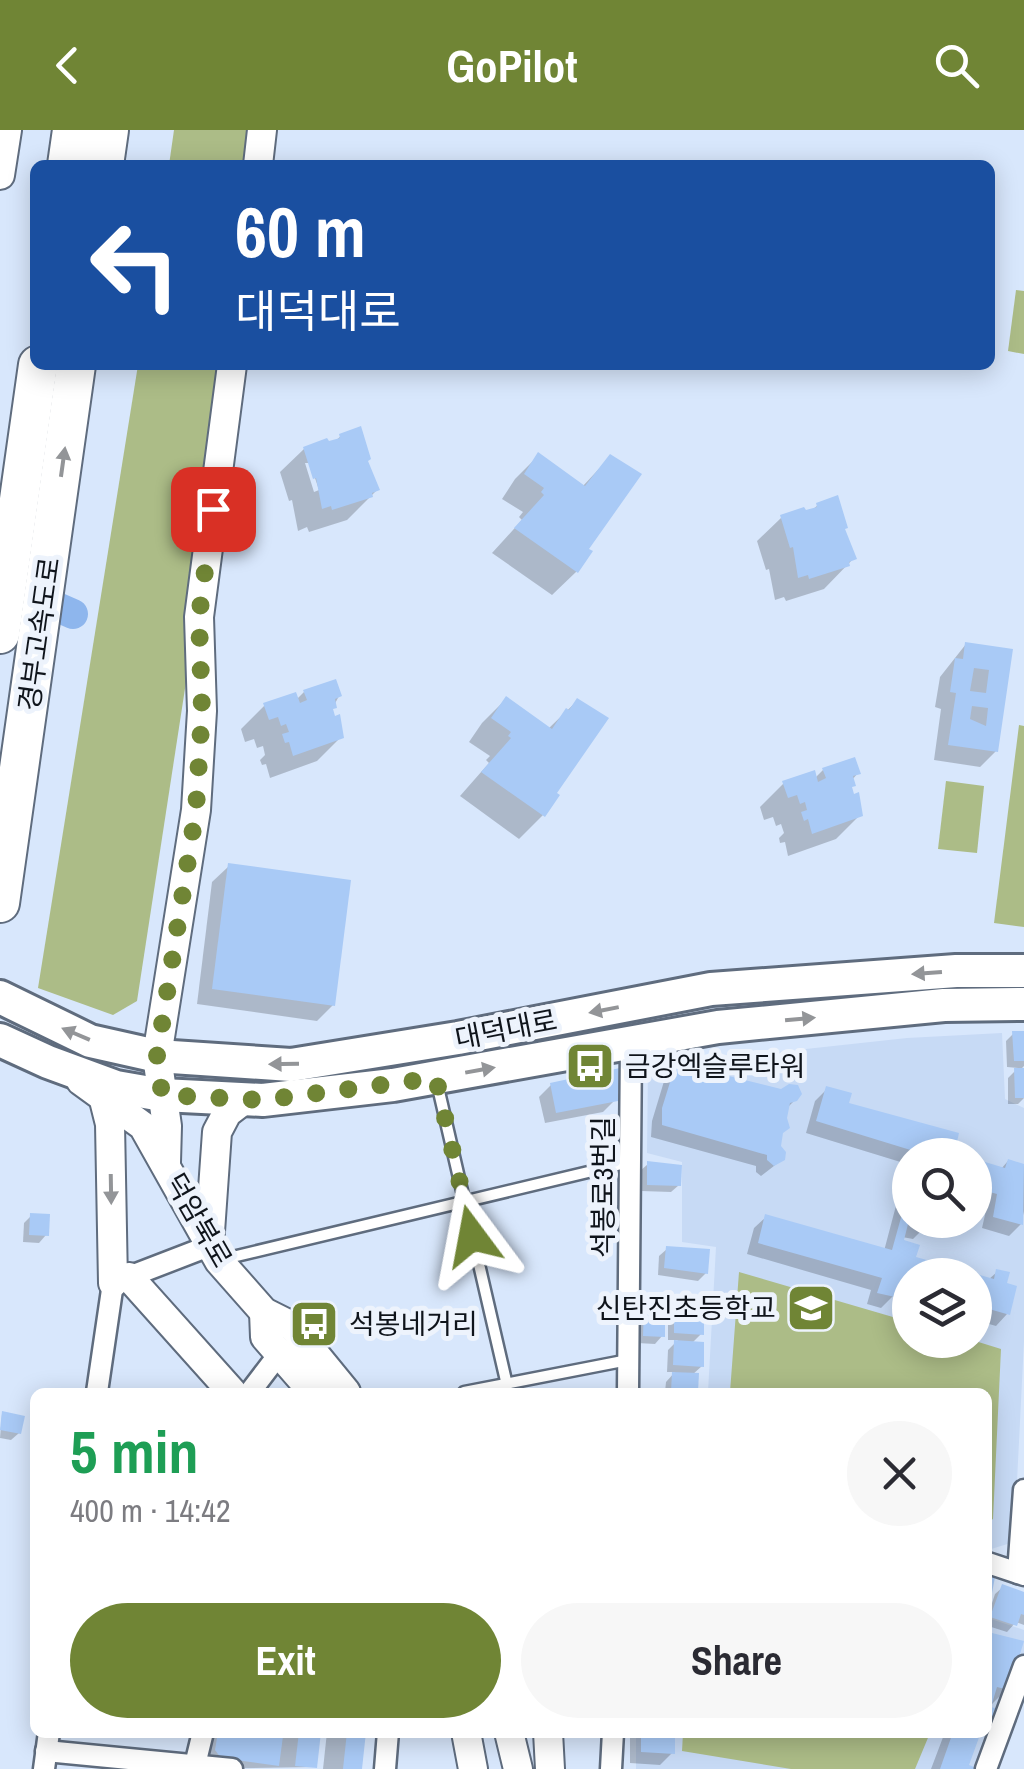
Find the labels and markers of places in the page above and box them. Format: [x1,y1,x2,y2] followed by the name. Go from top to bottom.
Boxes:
[171,467,256,552] pin
[564,1040,616,1092] bus stop icon: 금강엑슬루타워
[625,1047,805,1085] place label: 금강엑슬루타워
[785,1282,837,1334] school or university icon: 신탄진초등학교
[596,1289,776,1327] place label: 신탄진초등학교
[288,1298,340,1350] bus stop icon: 석봉네거리
[349,1305,478,1343] place label: 석봉네거리

